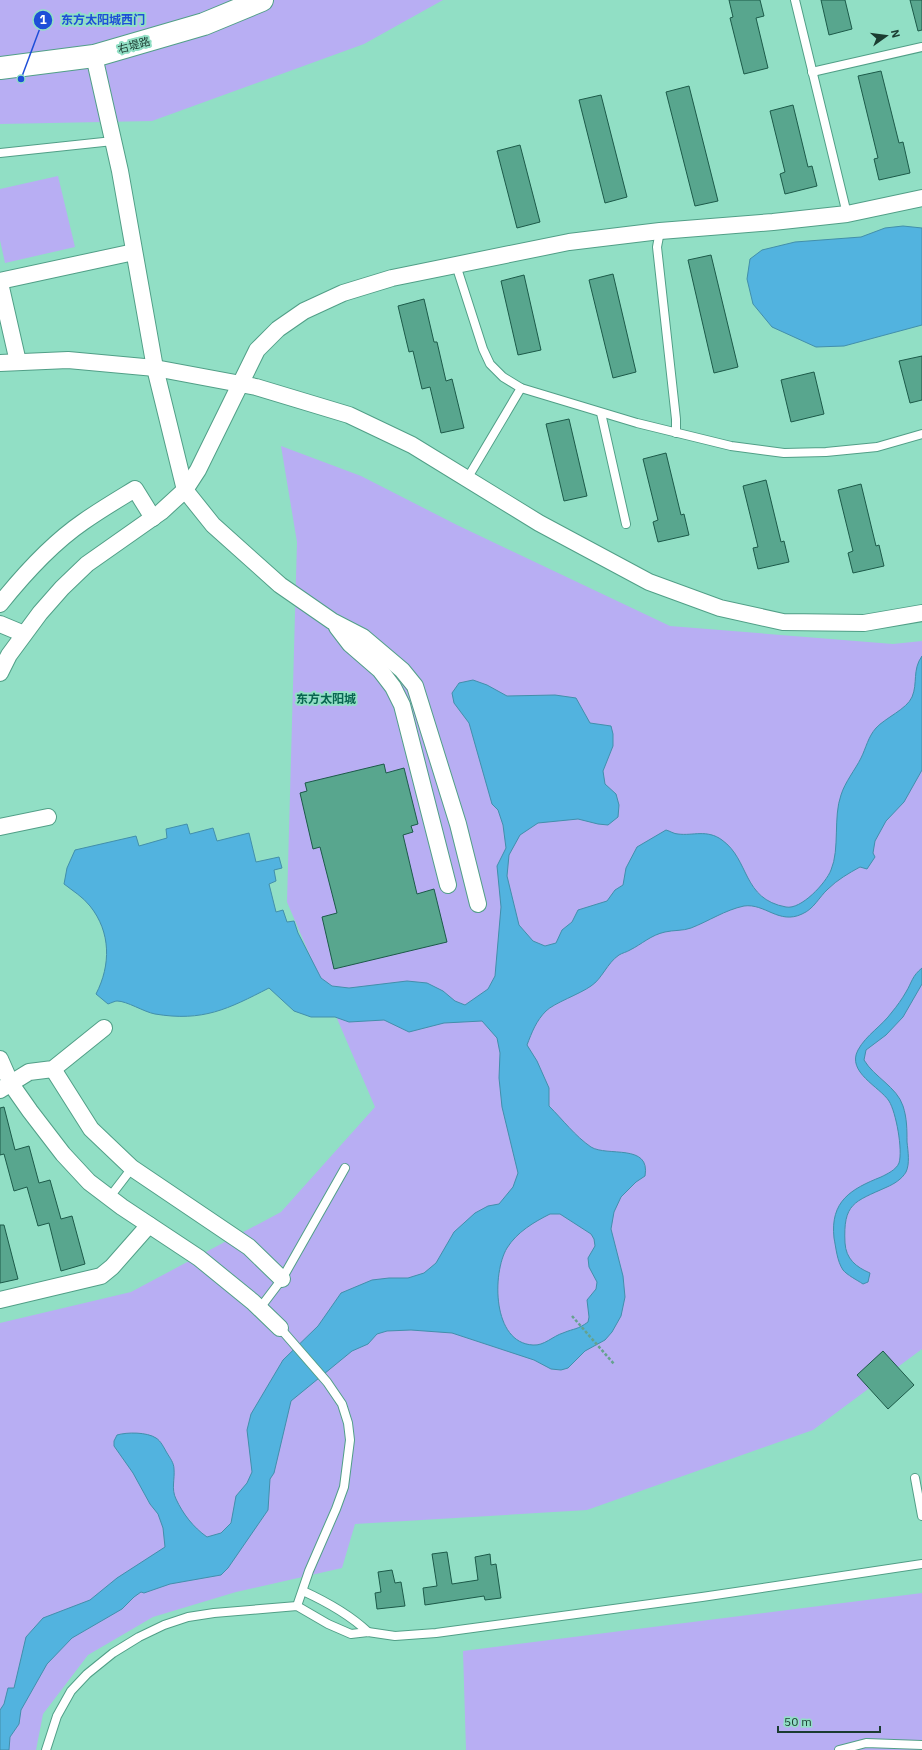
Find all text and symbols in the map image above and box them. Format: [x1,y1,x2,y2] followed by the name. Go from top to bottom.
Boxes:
[33,8,153,32] callout: 东方太阳城西门
[39,12,47,27] text: 1
[61,12,145,27] text: 东方太阳城西门
[866,16,906,56] north arrow
[888,28,903,39] text: N
[116,34,152,56] street label: 右堤路
[296,691,356,706] district label: 东方太阳城
[778,1708,880,1734] scale bar
[784,1714,812,1729] text: 50 m

